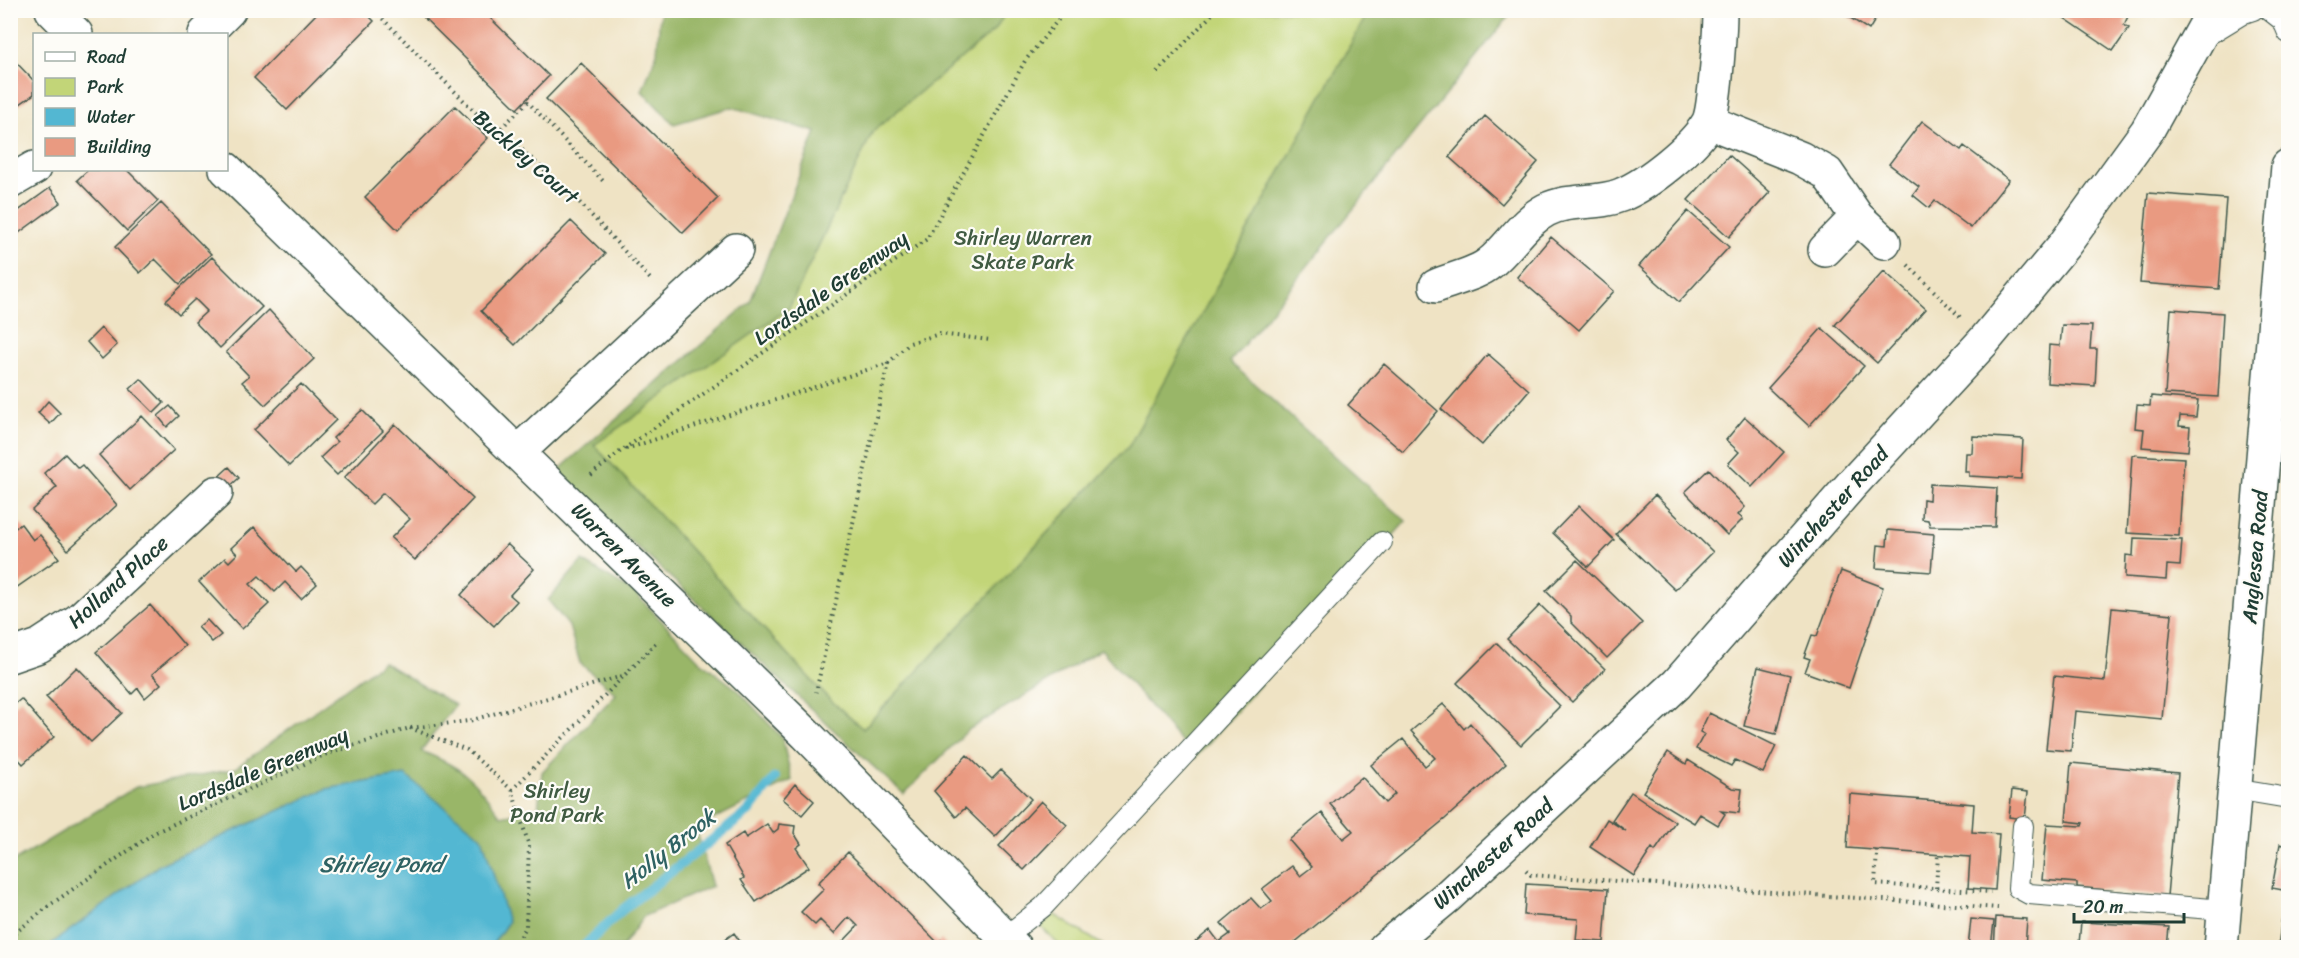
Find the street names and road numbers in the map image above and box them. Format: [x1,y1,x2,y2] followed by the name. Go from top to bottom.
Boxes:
[464,100,589,215] street label: Buckley Court
[745,220,917,356] street label: Lordsdale Greenway
[1767,436,1900,577] street label: Winchester Road
[2230,487,2280,626] street label: Anglesea Road
[562,493,687,618] street label: Warren Avenue
[58,525,178,638] street label: Holland Place
[172,716,355,822] street label: Lordsdale Greenway
[1423,787,1564,920] street label: Winchester Road

